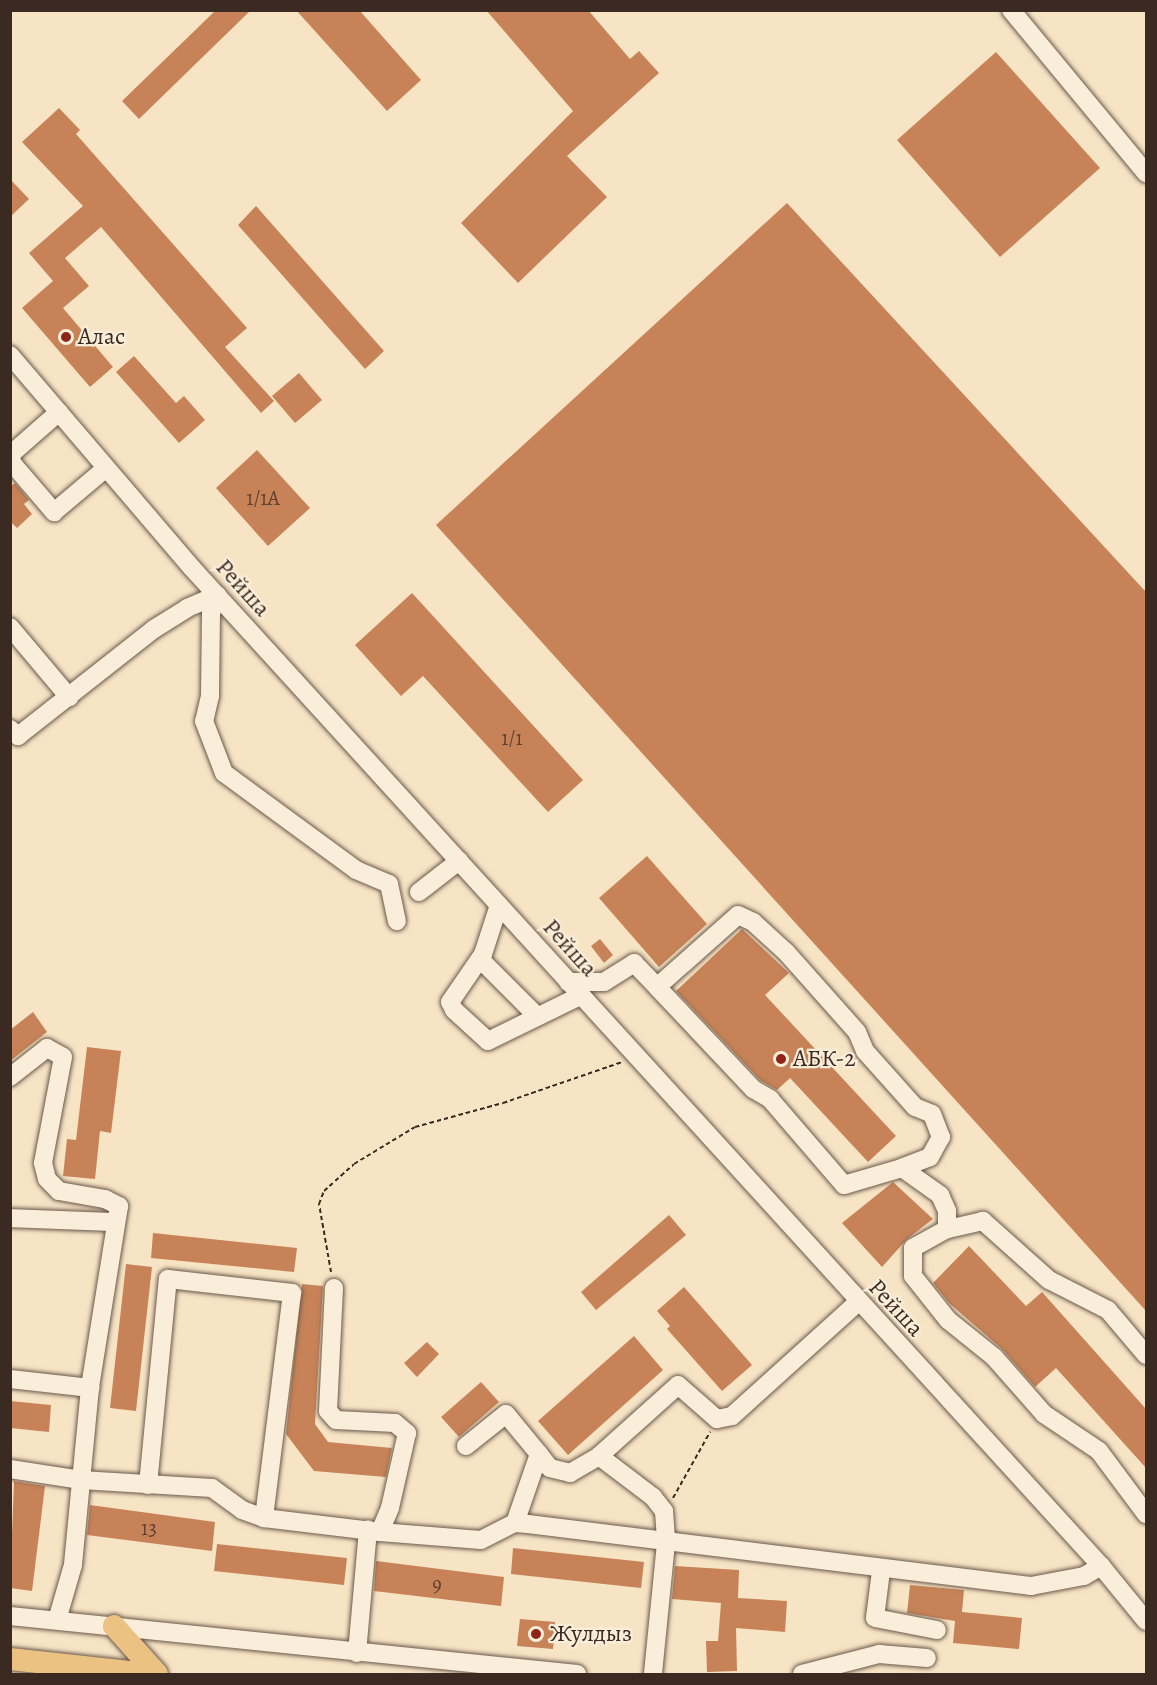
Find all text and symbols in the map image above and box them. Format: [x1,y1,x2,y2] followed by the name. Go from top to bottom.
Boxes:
[78,323,125,351] place label: Алас
[59,330,73,344] marker: Алас
[246,485,280,511] house number: 1/1А
[210,553,276,623] street label: Рейша
[501,725,523,751] house number: 1/1
[537,913,603,983] street label: Рейша
[793,1045,856,1073] place label: АБК-2
[774,1052,788,1066] marker: АБК-2
[862,1273,930,1343] street label: Рейша
[141,1515,157,1541] house number: 13
[432,1571,442,1597] house number: 9
[550,1620,632,1648] place label: Жулдыз
[527,1625,545,1643] marker: Жулдыз

